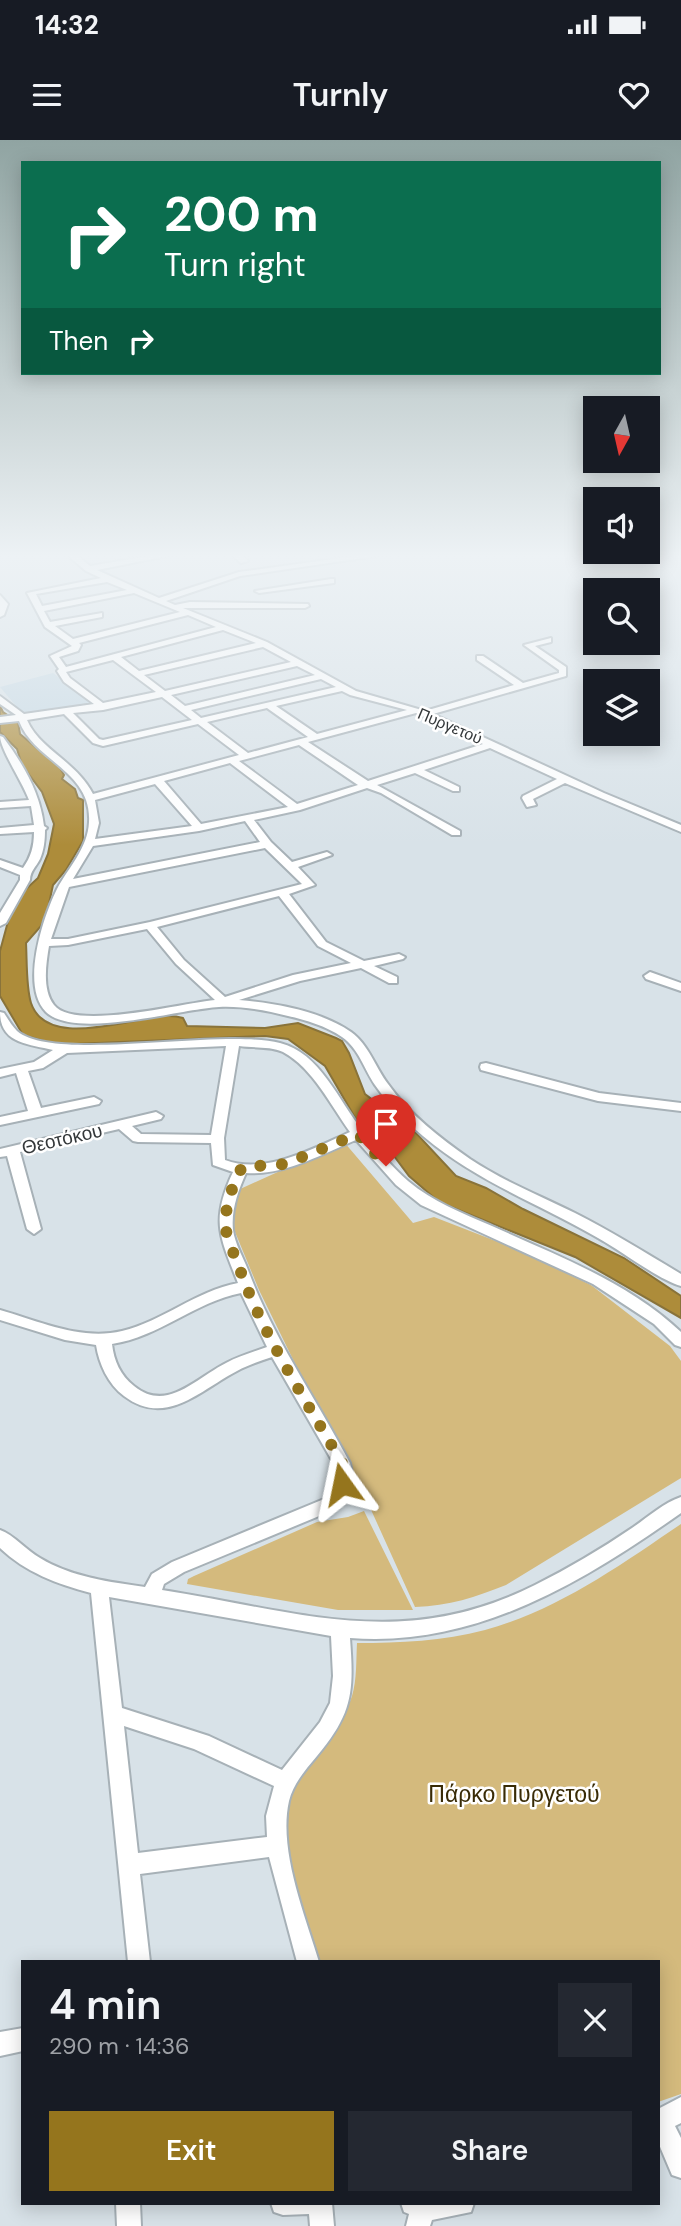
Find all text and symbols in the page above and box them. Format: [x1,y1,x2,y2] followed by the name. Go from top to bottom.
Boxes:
[35,8,99,42] text: 14:32
[293,74,388,116] text: Turnly
[28,76,66,114] icon: menu
[615,76,653,114] icon: heart
[164,182,319,246] text: 200 m
[49,189,140,280] icon: right
[164,244,306,286] text: Turn right
[122,322,160,360] icon: right
[49,324,108,358] text: Then
[583,396,660,472] north arrow
[583,396,660,746] map controls
[583,487,660,564] button: sound
[583,578,660,655] button: search
[583,669,660,746] button: layers
[414,703,486,749] street label: Πυργετού
[356,1094,416,1166] pin
[367,1105,405,1143] icon: arrive
[19,1118,105,1160] street label: Θεοτόκου
[305,1447,379,1521] position arrow
[428,1779,600,1809] park label: Πάρκο Πυργετού
[49,1977,161,2032] text: 4 min
[558,1983,632,2057] button: close
[49,2031,189,2061] text: 290 m · 14:36
[49,2111,334,2191] button: Exit
[348,2111,632,2191] button: Share

